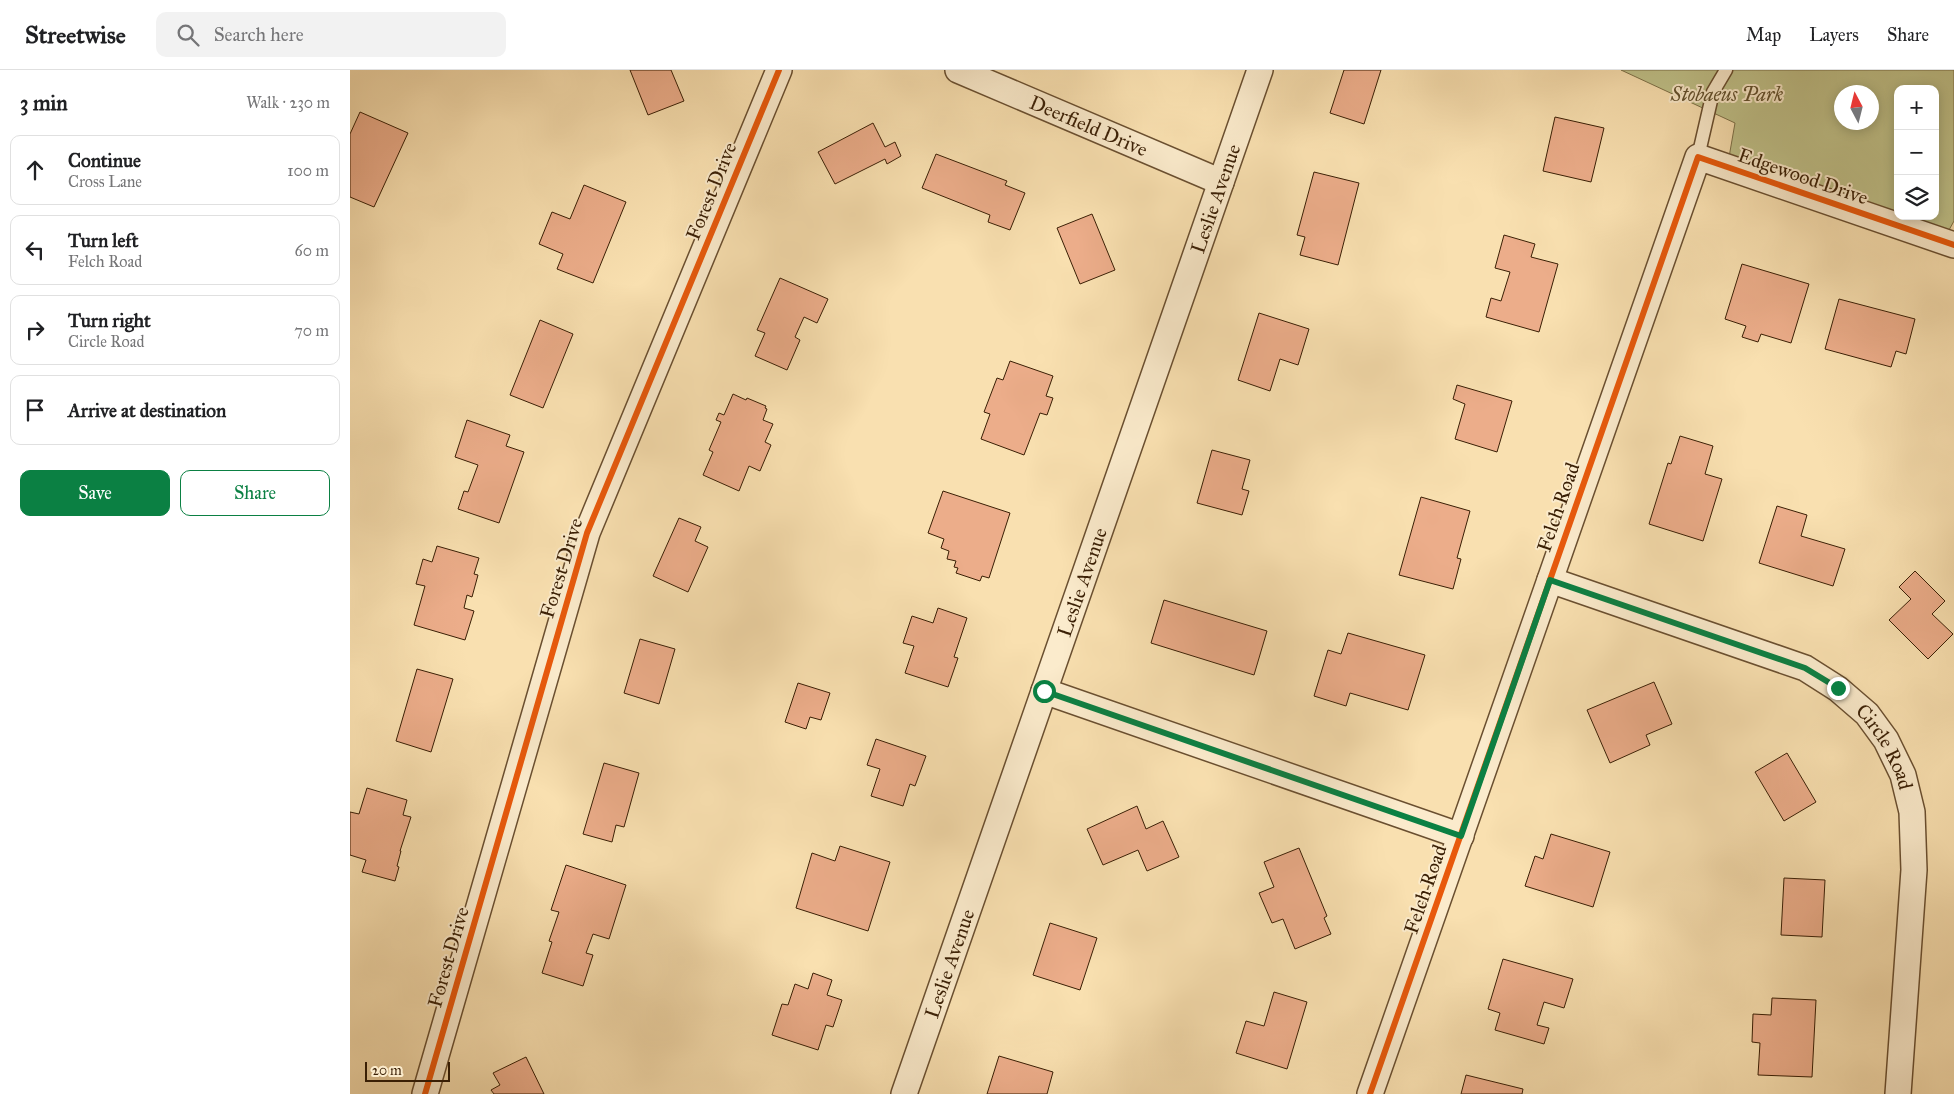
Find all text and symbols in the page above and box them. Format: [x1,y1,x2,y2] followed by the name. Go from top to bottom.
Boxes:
[156,12,506,57] search box
[25,20,126,50] text: Streetwise
[174,21,202,49] icon: search
[214,23,304,46] text: Search here
[1746,24,1781,46] text: Map
[1809,24,1859,46] text: Layers
[1887,24,1929,46] text: Share
[1670,82,1783,106] park label: Stobaeus Park
[1834,85,1879,130] north arrow
[1894,85,1939,220] map controls
[1894,85,1939,130] button: +
[20,90,68,116] text: 3 min
[1026,90,1151,161] street label: Deerfield Drive
[246,93,330,112] text: Walk · 230 m
[1894,130,1939,175] button: −
[681,139,741,243] street label: Forest Drive
[1185,141,1245,256] street label: Leslie Avenue
[1734,143,1871,210] street label: Edgewood Drive
[68,149,141,172] text: Continue
[21,156,49,184] icon: ahead
[287,161,329,180] text: 100 m
[68,172,142,191] text: Cross Lane
[1894,175,1939,220] button: layers
[68,229,138,252] text: Turn left
[21,236,49,264] icon: left
[295,241,329,260] text: 60 m
[68,252,142,271] text: Felch Road
[68,309,151,332] text: Turn right
[21,316,49,344] icon: right
[294,321,329,340] text: 70 m
[68,332,144,351] text: Circle Road
[21,396,49,424] icon: arrive
[68,399,226,422] text: Arrive at destination
[1532,459,1584,555] street label: Felch Road
[20,470,170,516] button: Save
[180,470,330,516] button: Share
[534,515,588,621] street label: Forest Drive
[1052,524,1112,640] street label: Leslie Avenue
[1827,677,1850,700] route end
[1033,680,1056,703] route start
[1852,698,1918,792] street label: Circle Road
[1399,841,1451,937] street label: Felch Road
[422,904,474,1010] street label: Forest Drive
[919,906,979,1021] street label: Leslie Avenue
[365,1059,450,1082] scale bar
[372,1062,402,1079] text: 20 m

